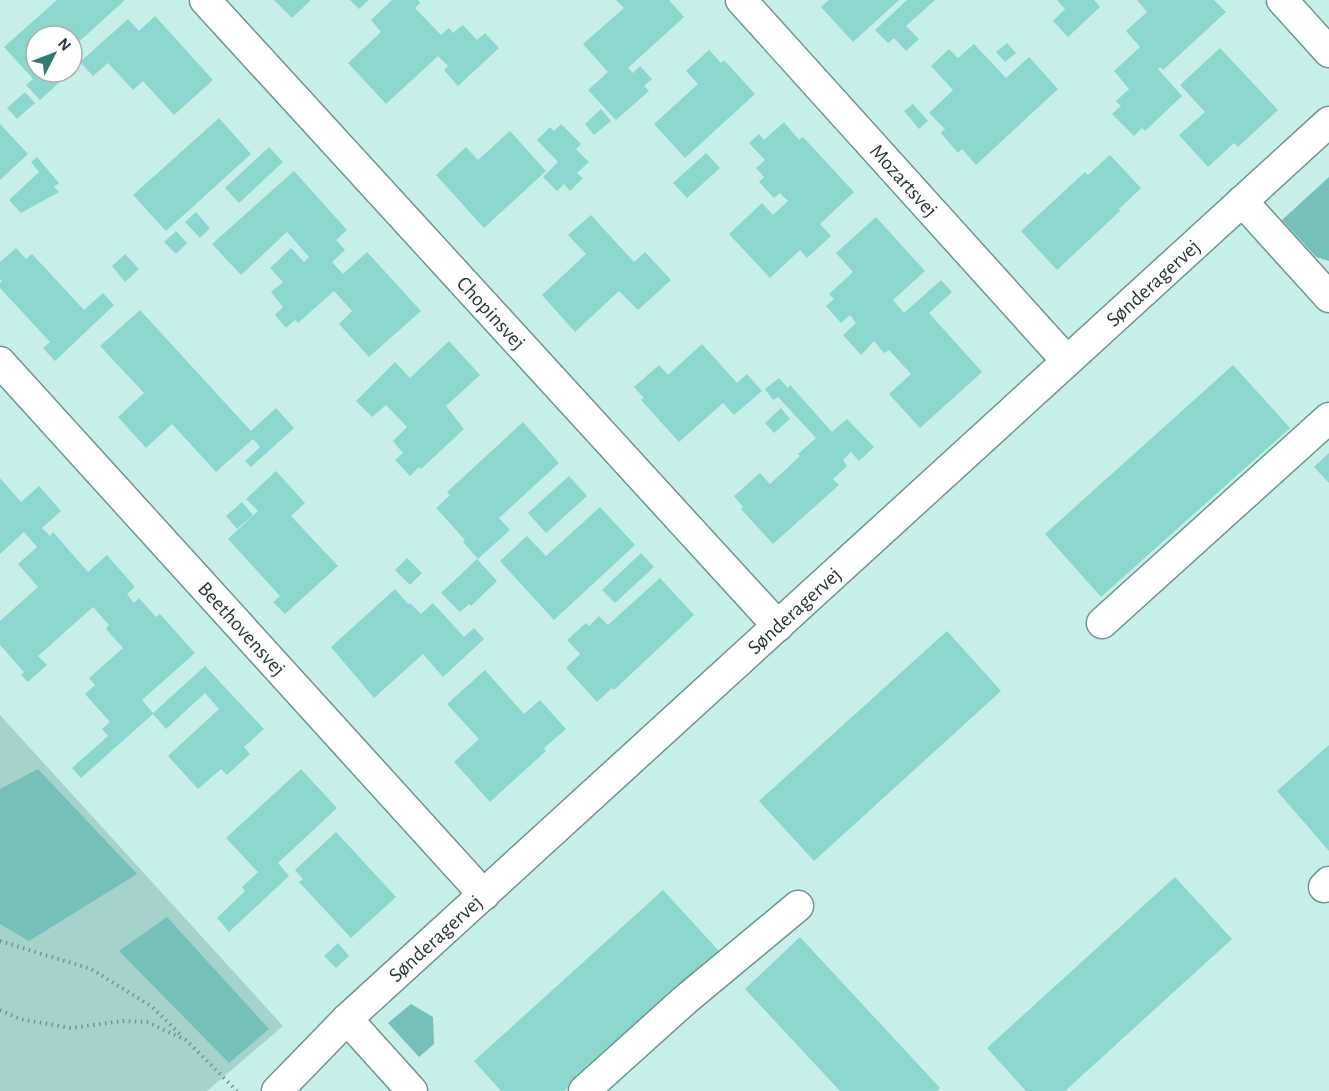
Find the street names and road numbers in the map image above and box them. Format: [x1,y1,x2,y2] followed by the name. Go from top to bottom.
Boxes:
[866,140,941,221] street label: Mozartsvej
[1103,236,1204,331] street label: Sønderagervej
[453,273,529,354] street label: Chopinsvej
[744,563,845,659] street label: Sønderagervej
[194,578,289,680] street label: Beethovensvej
[385,891,486,986] street label: Sønderagervej

